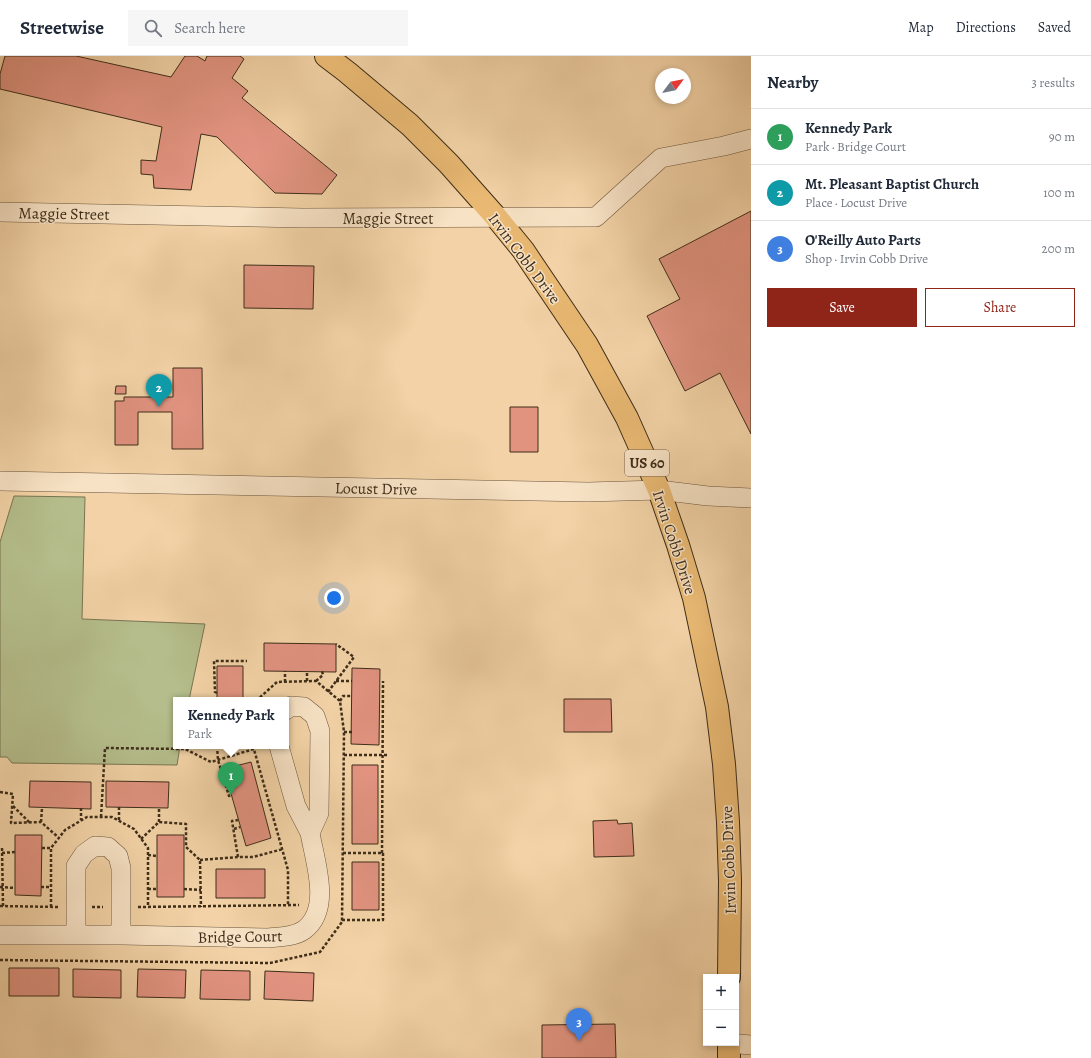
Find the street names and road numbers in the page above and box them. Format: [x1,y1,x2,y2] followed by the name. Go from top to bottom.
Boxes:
[18,202,110,226] street label: Maggie Street
[342,208,434,230] street label: Maggie Street
[483,209,566,309] street label: Irvin Cobb Drive
[625,450,669,476] road number: US 60
[335,477,417,501] street label: Locust Drive
[647,487,701,597] street label: Irvin Cobb Drive
[716,805,742,915] street label: Irvin Cobb Drive
[197,925,283,949] street label: Bridge Court

